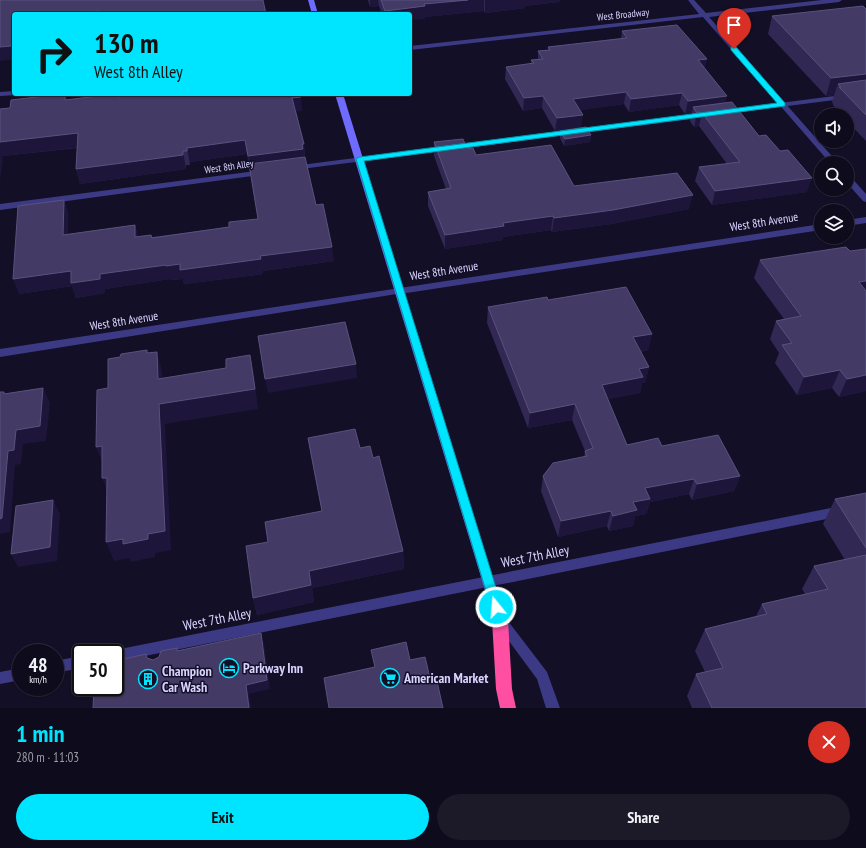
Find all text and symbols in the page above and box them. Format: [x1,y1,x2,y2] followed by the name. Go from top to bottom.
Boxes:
[596,5,650,24] street label: West Broadway
[717,8,751,49] pin
[723,14,745,36] icon: arrive
[94,24,158,61] text: 130 m
[28,28,80,80] icon: right
[94,60,183,83] text: West 8th Alley
[814,108,854,244] map controls
[814,108,854,148] button: sound
[814,156,854,196] button: search
[204,157,255,176] street label: West 8th Alley
[814,204,854,244] button: layers
[729,209,799,234] street label: West 8th Avenue
[409,258,479,283] street label: West 8th Avenue
[89,308,159,333] street label: West 8th Avenue
[499,540,571,571] street label: West 7th Alley
[475,586,517,628] position arrow
[181,603,253,634] street label: West 7th Alley
[72,644,124,696] speed limit sign: 50
[28,652,48,678] text: 48
[218,657,240,679] hotel icon: Parkway Inn
[243,659,303,677] place label: Parkway Inn
[162,662,212,696] place label: Champion Car Wash
[379,667,401,689] supermarket icon: American Market
[137,668,159,690] building icon: Champion Car Wash
[403,669,488,687] place label: American Market
[29,673,47,686] text: km/h
[16,718,64,749] text: 1 min
[808,721,850,763] button: close
[16,749,79,766] text: 280 m · 11:03
[16,794,429,840] button: Exit
[437,794,850,840] button: Share

